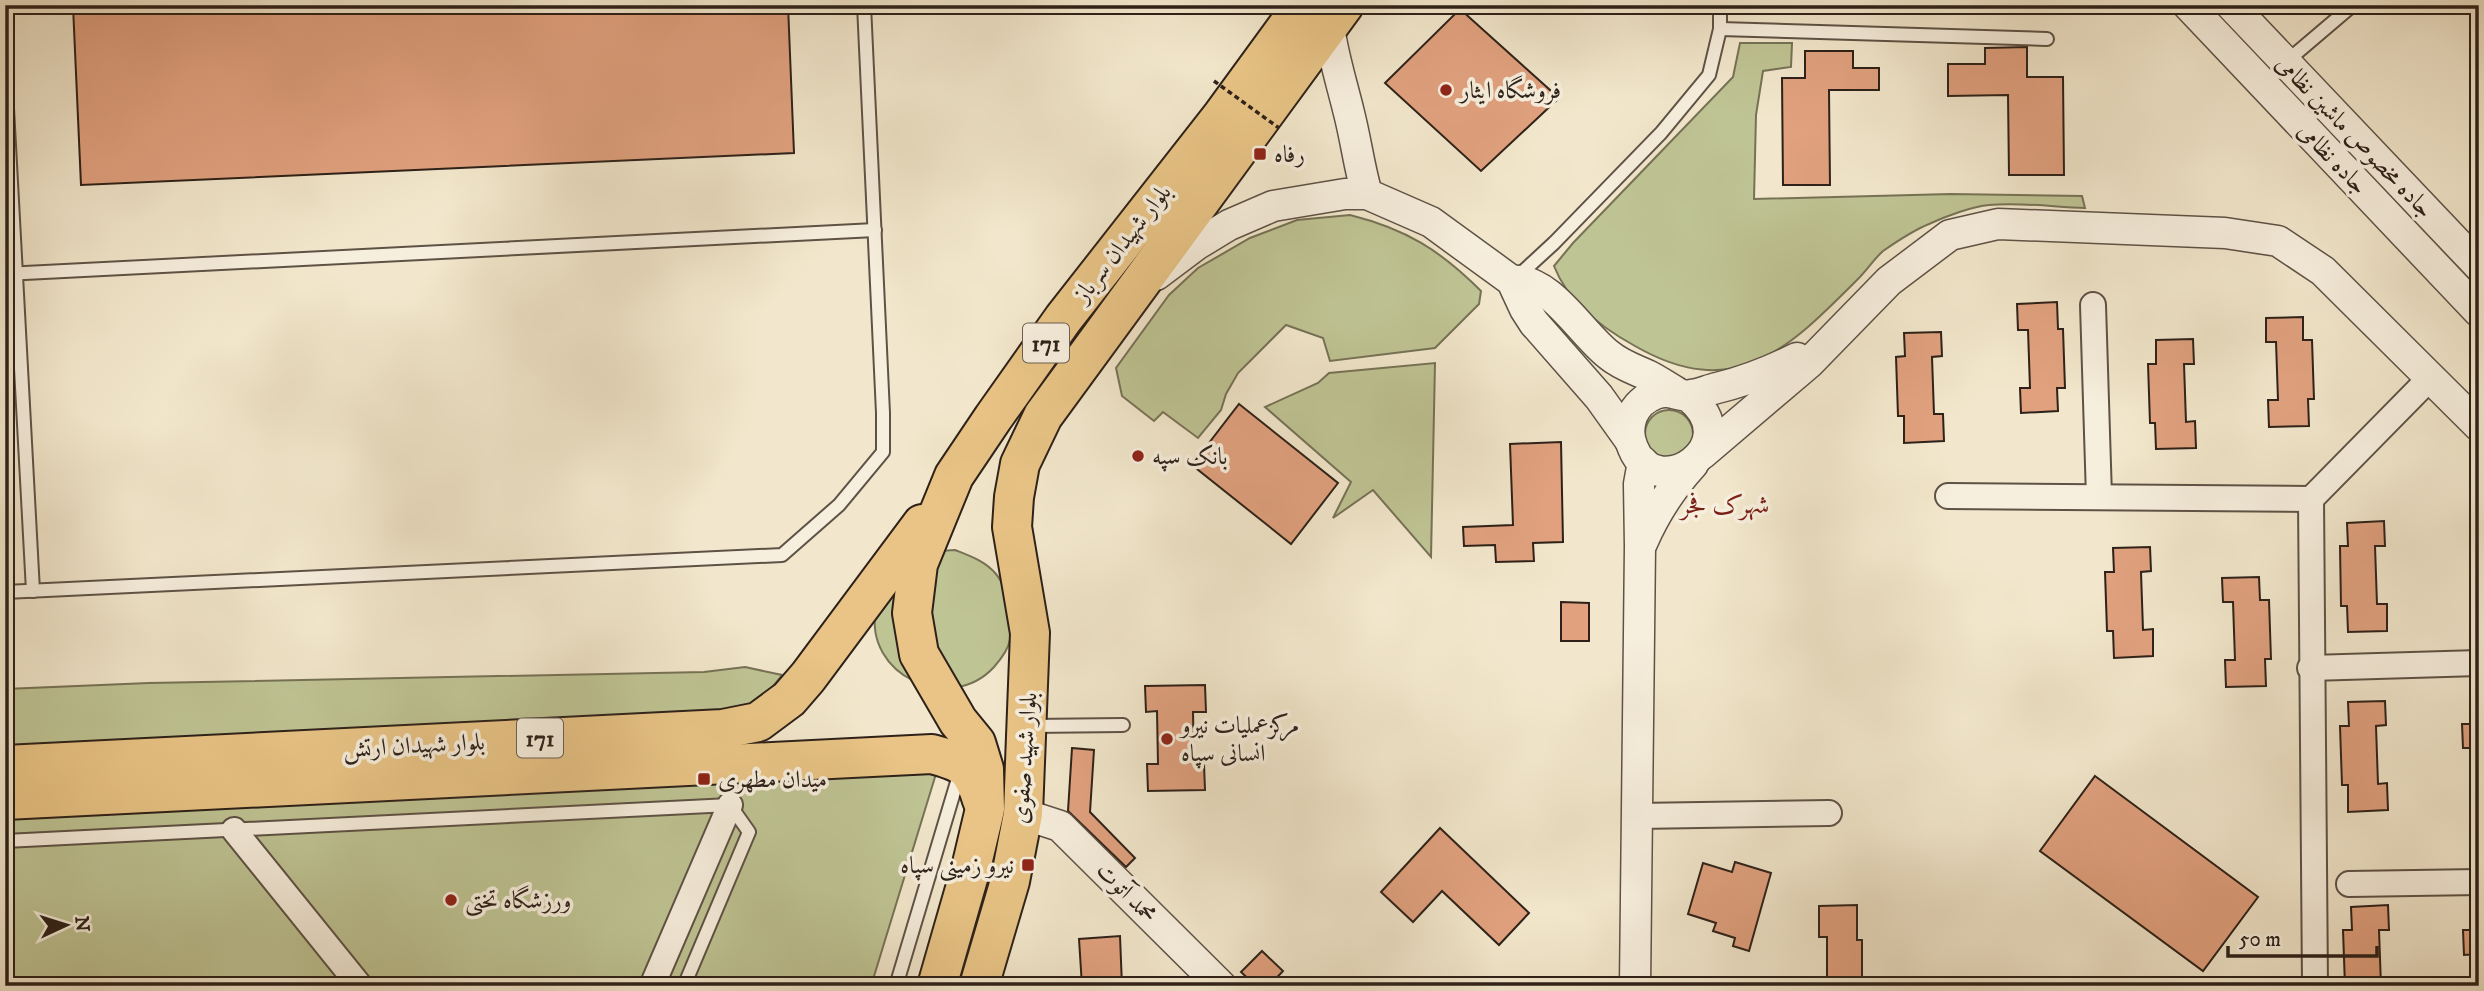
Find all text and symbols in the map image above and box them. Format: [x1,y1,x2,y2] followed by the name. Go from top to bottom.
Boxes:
[2269,49,2440,224] street label: جاده مخصوص ماشین نظامی
[1458,75,1561,106] place label: فروشگاه ایثار
[1438,82,1454,98] marker: فروشگاه ایثار
[2291,116,2374,201] street label: جاده نظامی
[1274,140,1305,170] place label: رفاه
[1252,146,1268,162] marker: رفاه
[1066,178,1178,310] street label: بلوار شهیدان سرباز
[1023,324,1069,362] road number: 171
[1152,442,1228,472] place label: بانک سپه
[1130,448,1146,464] marker: بانک سپه
[1678,489,1769,522] district label: شهرک فجر
[1005,691,1045,825] street label: بلوار شهید صفوی
[1178,711,1299,769] place label: مرکزعملیات نیرو انسانی سپاه
[517,718,563,758] road number: 171
[342,727,486,765] street label: بلوار شهیدان ارتش
[1159,731,1175,747] marker: مرکزعملیات نیرو انسانی سپاه
[718,765,827,795] place label: میدان مطهری
[696,771,712,787] marker: میدان مطهری
[900,851,1014,882] place label: نیرو زمینی سپاه
[1089,856,1163,930] street label: محمد آتوت
[1020,857,1036,873] marker: نیرو زمینی سپاه
[465,885,571,917] place label: ورزشگاه تختی
[32,890,102,960] north arrow
[443,892,459,908] marker: ورزشگاه تختی
[2228,914,2377,958] scale bar
[69,915,94,933] text: N
[2239,927,2281,953] text: 50 m

